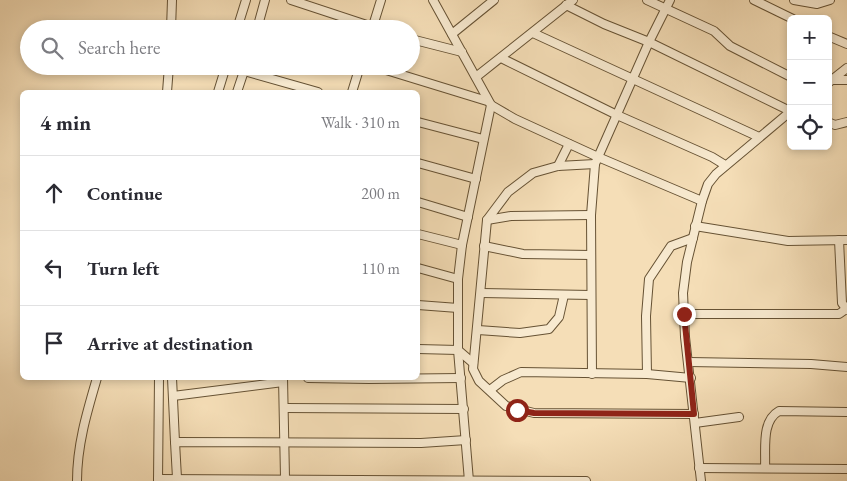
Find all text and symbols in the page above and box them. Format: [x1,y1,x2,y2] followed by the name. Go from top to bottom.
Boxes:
[787,15,832,150] map controls
[787,15,832,60] button: +
[20,20,420,75] search box
[38,34,66,62] icon: search
[78,35,160,60] text: Search here
[787,60,832,105] button: −
[787,105,832,150] button: locate
[40,109,91,136] text: 4 min
[321,112,400,133] text: Walk · 310 m
[40,179,68,207] icon: ahead
[87,181,162,206] text: Continue
[361,183,400,204] text: 200 m
[40,254,68,282] icon: left
[87,256,159,281] text: Turn left
[361,258,400,279] text: 110 m
[673,303,696,326] route end
[40,329,68,357] icon: arrive
[87,331,253,356] text: Arrive at destination
[506,399,529,422] route start

